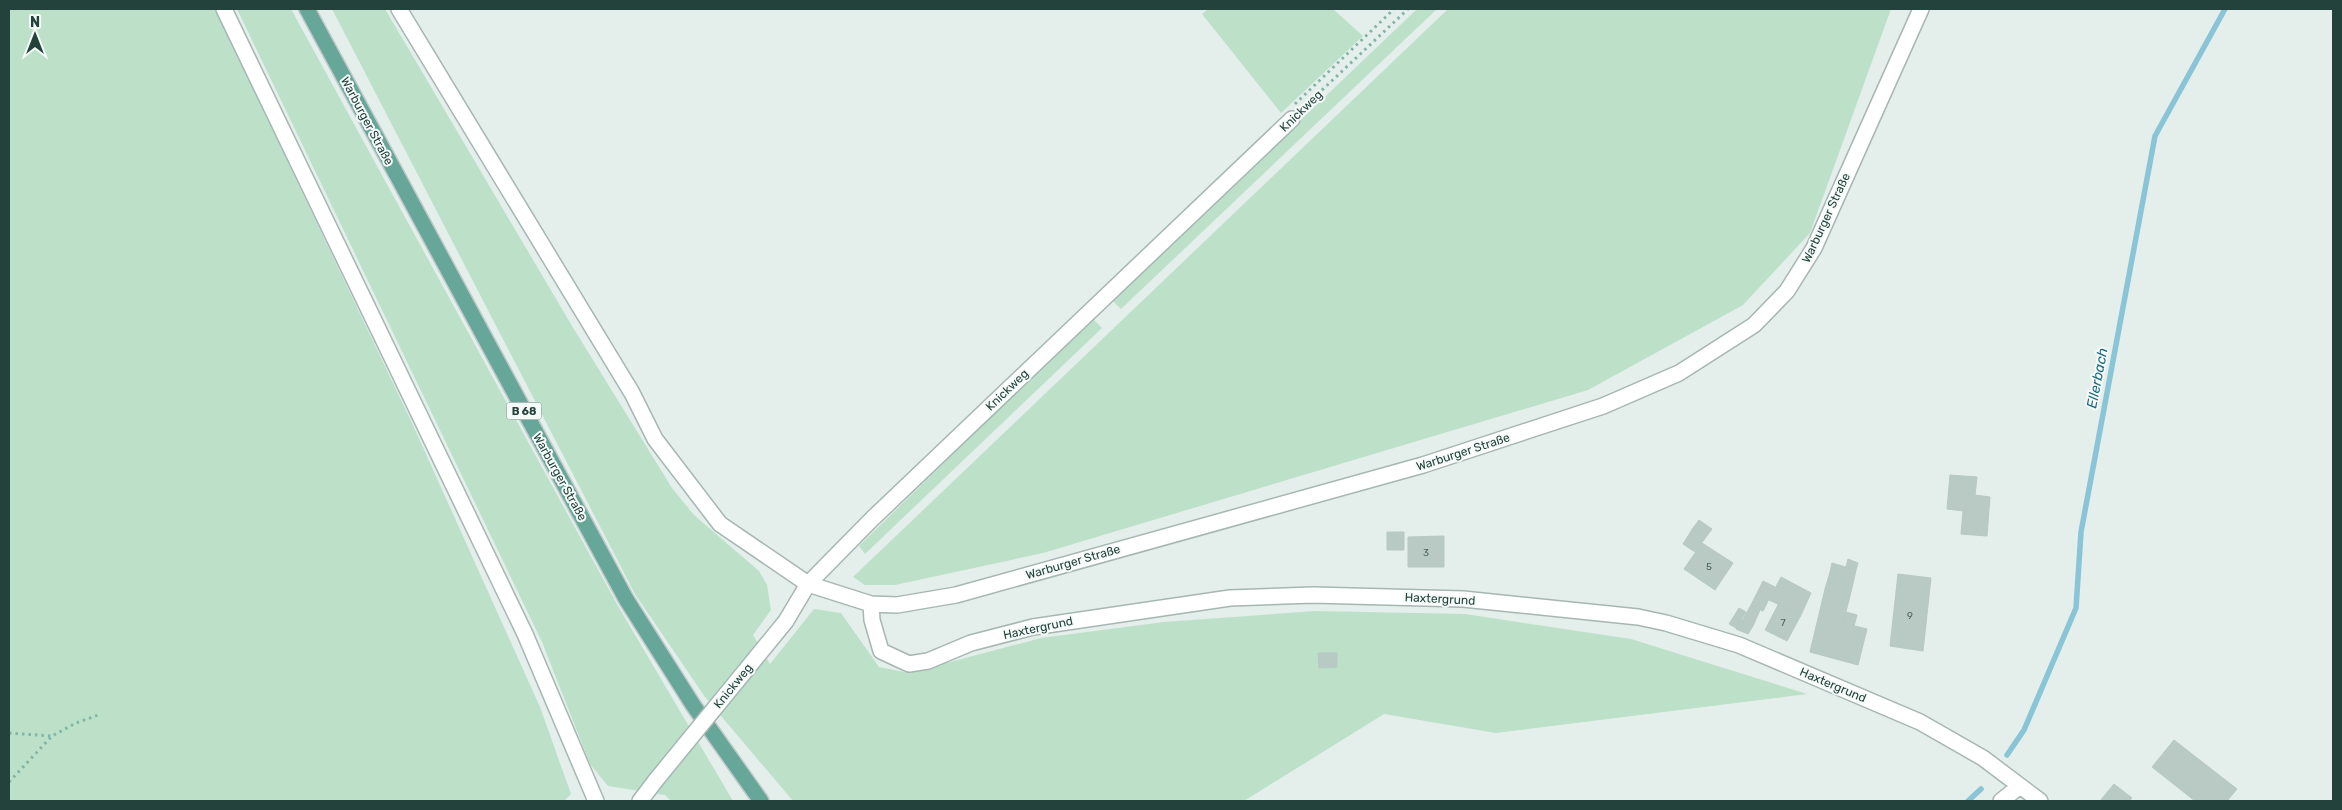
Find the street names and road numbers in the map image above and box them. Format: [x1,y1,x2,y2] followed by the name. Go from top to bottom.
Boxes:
[338,75,396,168] street label: Warburger Straße
[1277,87,1325,135] street label: Knickweg
[1799,171,1853,265] street label: Warburger Straße
[983,366,1031,414] street label: Knickweg
[506,402,542,420] road number: B 68
[1414,430,1512,474] street label: Warburger Straße
[530,431,590,523] street label: Warburger Straße
[1024,542,1122,582] street label: Warburger Straße
[1404,590,1476,608] street label: Haxtergrund
[1002,614,1074,642] street label: Haxtergrund
[711,661,755,711] street label: Knickweg
[1798,665,1868,705] street label: Haxtergrund

